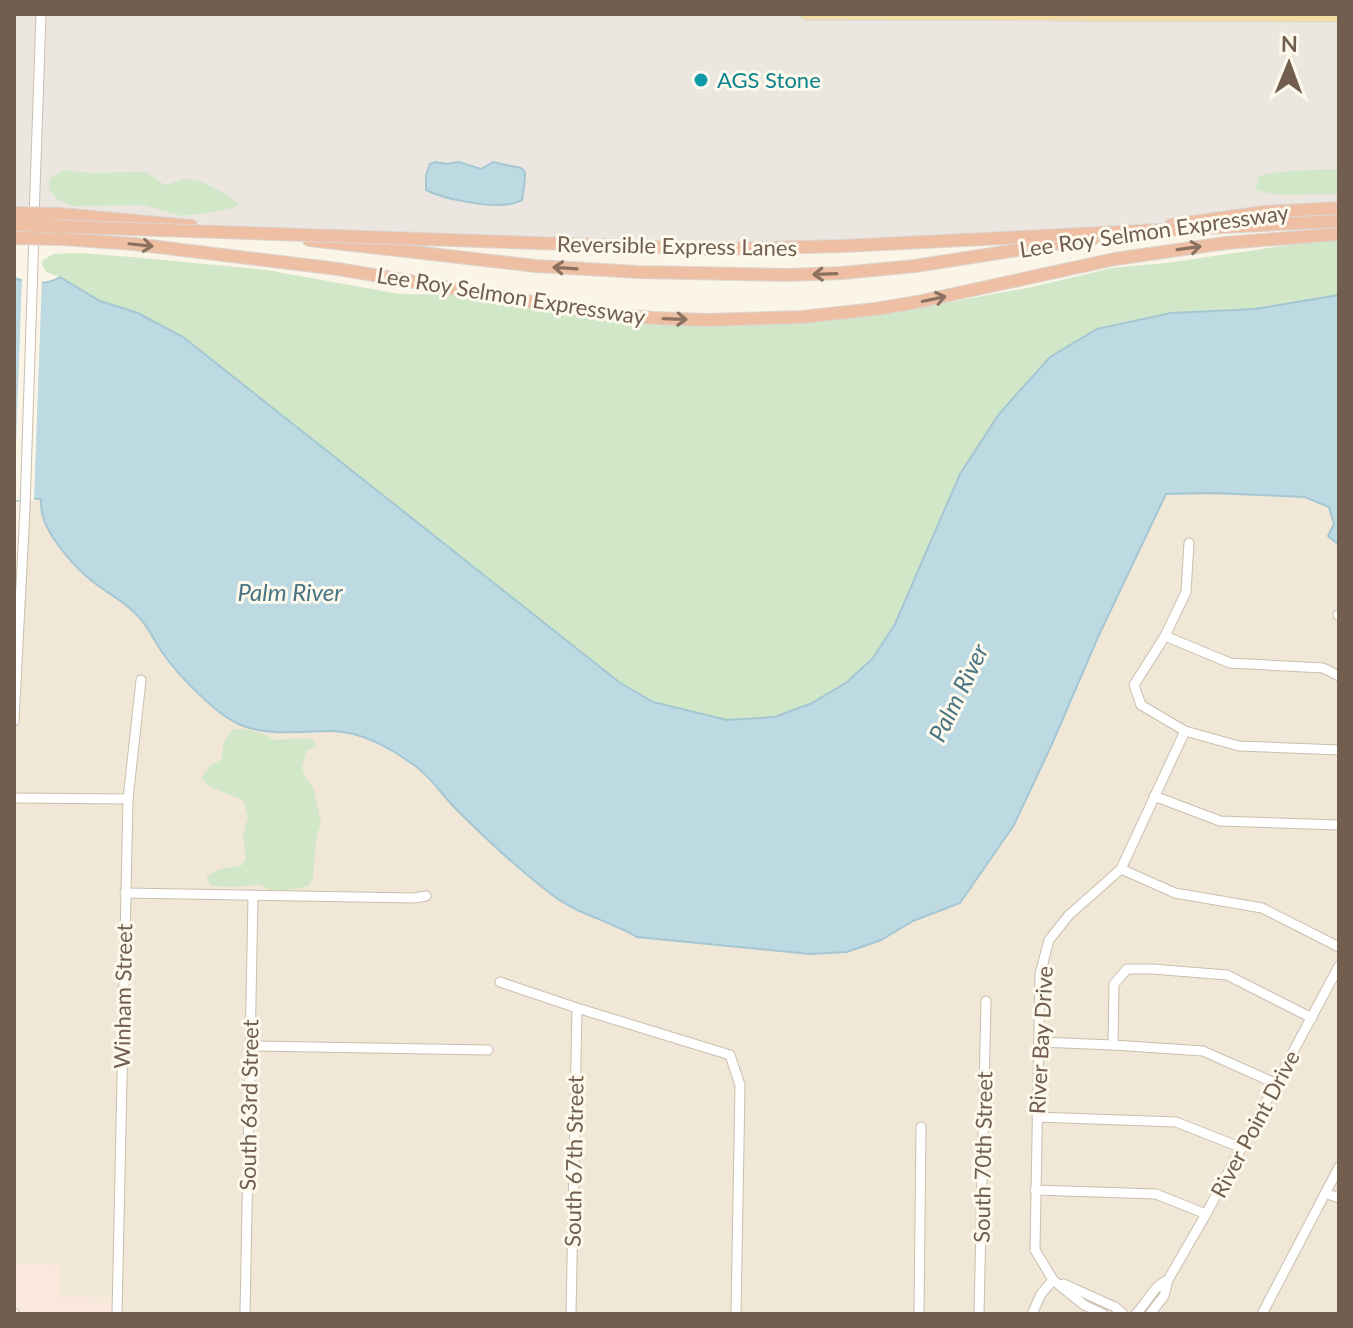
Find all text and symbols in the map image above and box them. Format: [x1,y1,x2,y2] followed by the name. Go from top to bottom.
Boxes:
[1249,24,1329,104] north arrow
[1281,30,1298,57] text: N
[717,66,821,93] place label: AGS Stone
[692,71,710,89] marker: AGS Stone
[1018,198,1291,263] street label: Lee Roy Selmon Expressway
[557,230,797,261] street label: Reversible Express Lanes
[127,238,154,253] one-way arrow
[1176,240,1201,255] one-way arrow
[552,260,579,275] one-way arrow
[375,261,648,330] street label: Lee Roy Selmon Expressway
[812,266,839,281] one-way arrow
[921,291,946,306] one-way arrow
[661,312,688,327] one-way arrow
[238,577,343,606] water label: Palm River
[922,638,994,746] water label: Palm River
[108,923,137,1069] street label: Winham Street
[1023,965,1058,1115] street label: River Bay Drive
[234,1019,263,1191] street label: South 63rd Street
[1204,1045,1305,1202] street label: River Point Drive
[968,1071,997,1243] street label: South 70th Street
[559,1075,588,1247] street label: South 67th Street

